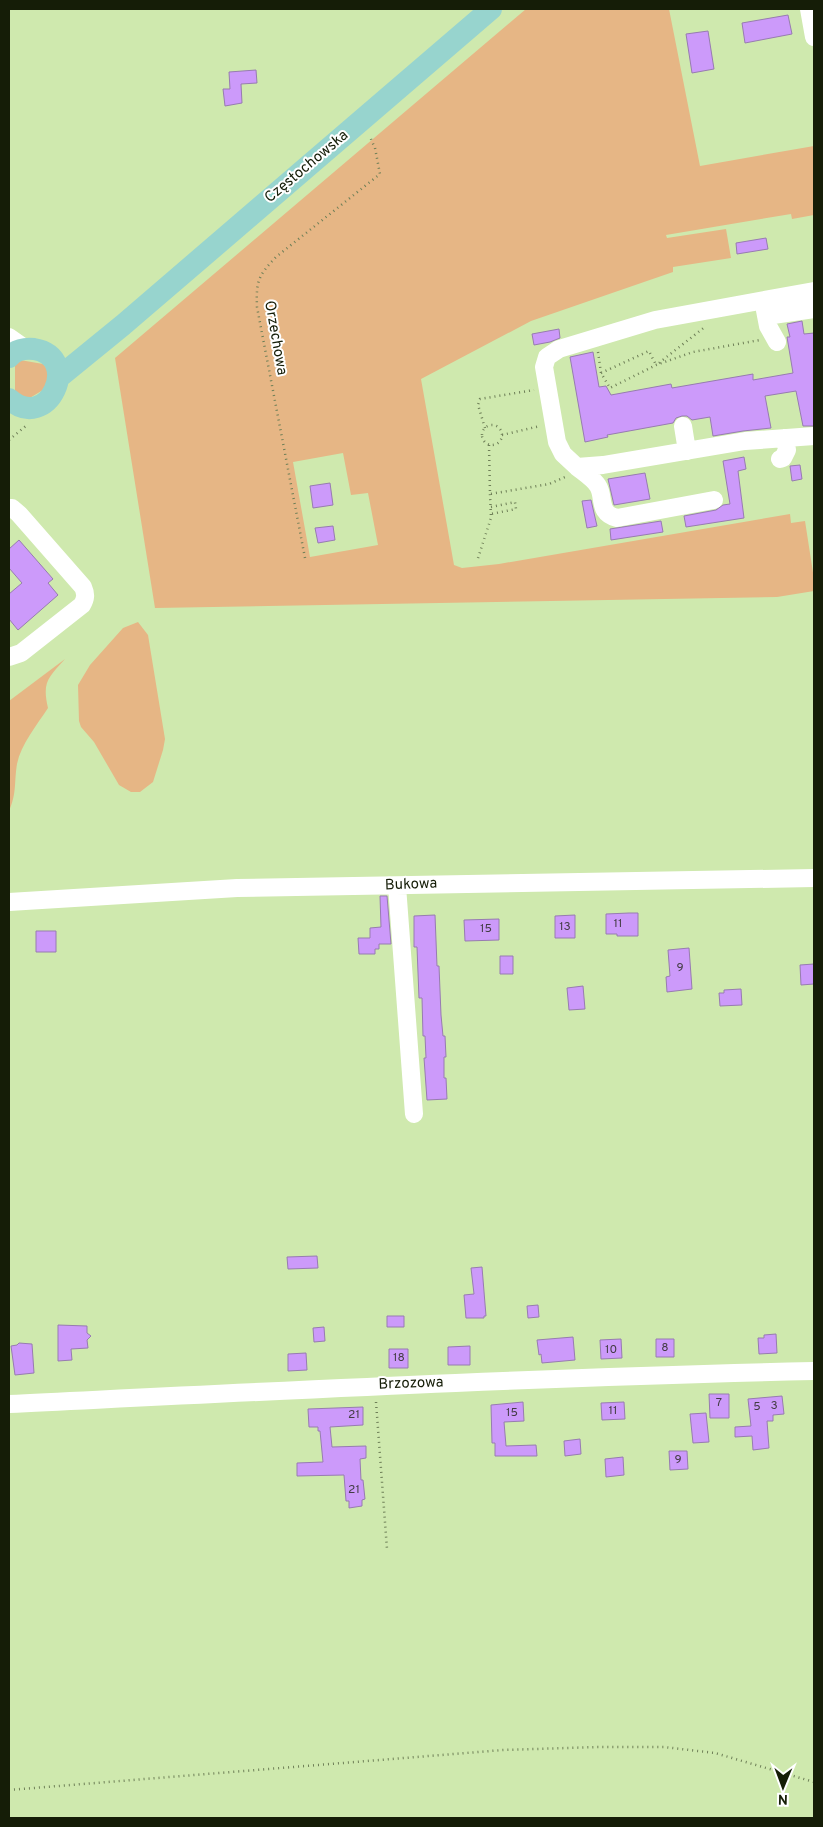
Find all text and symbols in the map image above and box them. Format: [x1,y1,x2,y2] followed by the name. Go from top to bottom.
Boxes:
[261,126,353,208] street label: Częstochowska
[259,299,291,377] street label: Orzechowa
[384,875,438,895] street label: Bukowa
[614,916,622,932] house number: 11
[559,919,571,935] house number: 13
[480,921,492,937] house number: 15
[676,960,684,976] house number: 9
[661,1340,669,1356] house number: 8
[605,1342,617,1358] house number: 10
[393,1350,405,1366] house number: 18
[378,1373,444,1395] street label: Brzozowa
[716,1395,722,1411] house number: 7
[770,1398,778,1414] house number: 3
[753,1399,761,1415] house number: 5
[609,1403,617,1419] house number: 11
[506,1405,518,1421] house number: 15
[348,1407,360,1423] house number: 21
[674,1452,682,1468] house number: 9
[348,1482,360,1498] house number: 21
[758,1762,808,1812] north arrow
[778,1790,788,1807] text: N

